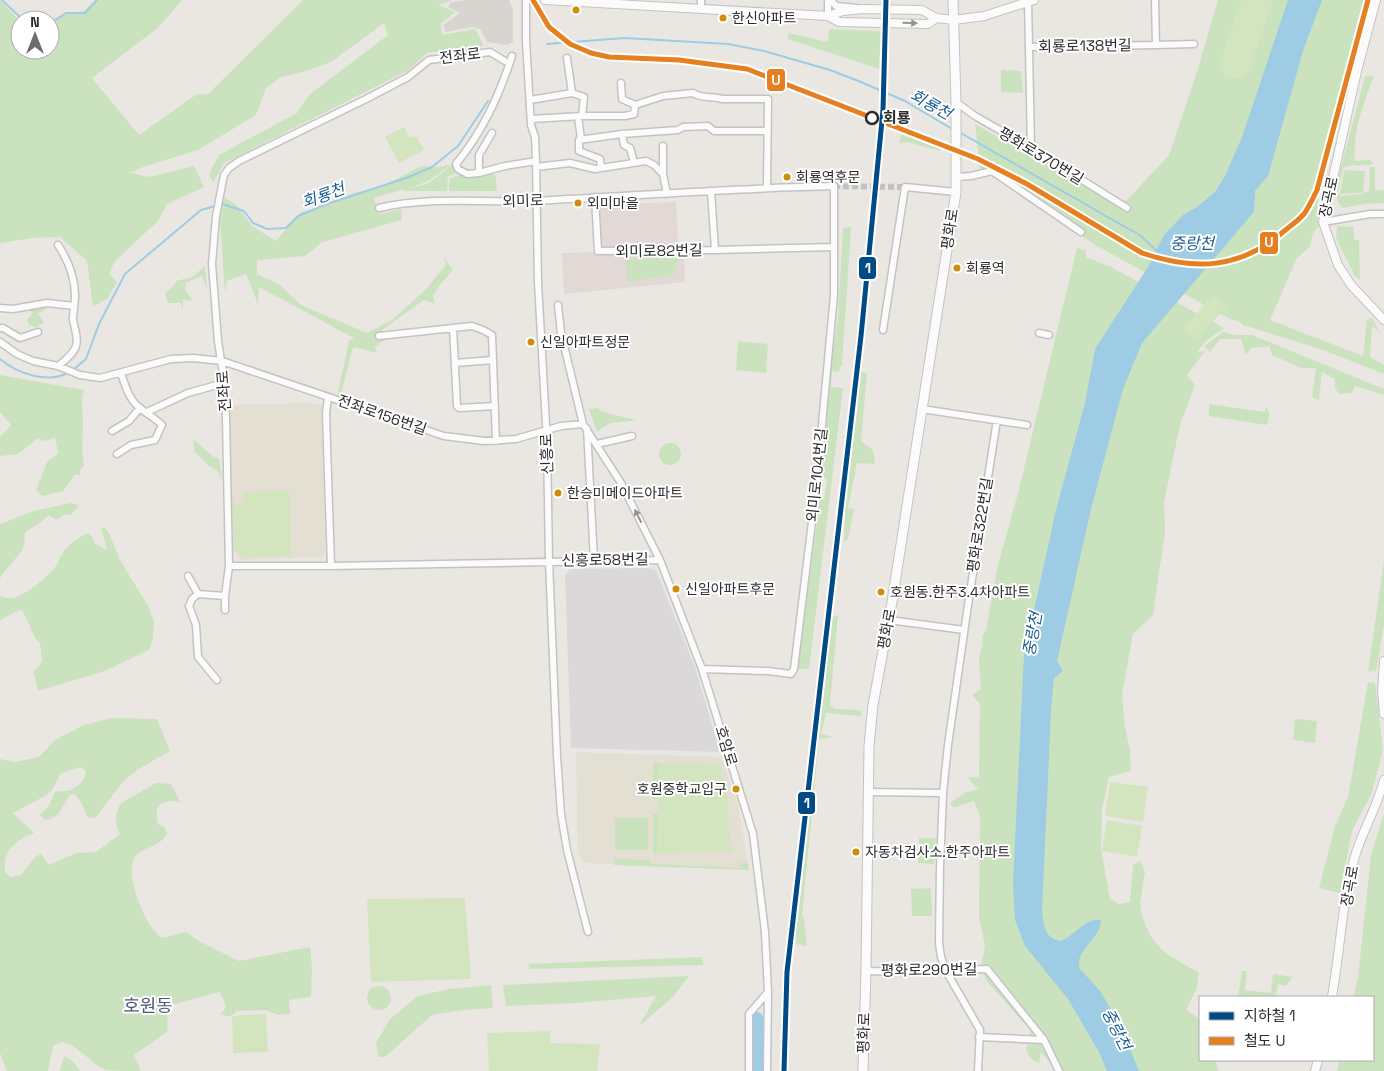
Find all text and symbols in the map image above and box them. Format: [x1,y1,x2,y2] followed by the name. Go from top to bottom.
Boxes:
[571,5,581,15] unlabelled marker
[732,9,797,27] place label: 한신아파트
[10,10,60,60] north arrow
[30,13,40,31] text: N
[718,13,728,23] marker: 한신아파트
[902,19,918,27] one-way arrow
[1038,35,1132,56] street label: 회룡로138번길
[438,44,482,67] street label: 전좌로
[766,68,786,92] line badge: U
[771,71,781,89] text: U
[906,85,957,125] water label: 회룡천
[883,108,911,127] place label: 회룡
[865,111,879,125] marker: 회룡
[995,123,1087,188] street label: 평화로370번길
[796,168,861,186] place label: 회룡역후문
[782,172,792,182] marker: 회룡역후문
[1315,175,1342,219] street label: 장곡로
[299,177,350,213] water label: 회룡천
[502,190,544,211] street label: 외미로
[587,194,639,212] place label: 외미마을
[573,198,583,208] marker: 외미마을
[937,207,962,251] street label: 평화로
[1259,231,1279,255] line badge: U
[1170,233,1216,254] water label: 중랑천
[1264,233,1274,251] text: U
[615,240,703,261] street label: 외미로82번길
[858,256,877,280] line badge: 1
[865,259,871,277] text: 1
[966,259,1005,277] place label: 회룡역
[952,263,962,273] marker: 회룡역
[540,333,630,351] place label: 신일아파트정문
[526,337,536,347] marker: 신일아파트정문
[213,370,234,412] street label: 전좌로
[335,390,429,439] street label: 전좌로156번길
[802,427,831,523] street label: 외미로104번길
[536,433,557,475] street label: 신흥로
[963,476,996,574] street label: 평화로322번길
[567,484,683,502] place label: 한승미메이드아파트
[553,488,563,498] marker: 한승미메이드아파트
[634,509,642,524] one-way arrow
[561,549,649,570] street label: 신흥로58번길
[685,580,775,598] place label: 신일아파트후문
[890,583,1030,601] place label: 호원동.한주3.4차아파트
[671,584,681,594] marker: 신일아파트후문
[876,587,886,597] marker: 호원동.한주3.4차아파트
[873,607,900,651] street label: 평화로
[1018,608,1047,658] water label: 중랑천
[711,723,742,768] street label: 호암로
[637,780,727,798] place label: 호원중학교입구
[731,784,741,794] marker: 호원중학교입구
[797,791,816,815] line badge: 1
[804,794,810,812] text: 1
[865,843,1010,861] place label: 자동차검사소.한주아파트
[851,847,861,857] marker: 자동차검사소.한주아파트
[1337,864,1362,908] street label: 장곡로
[880,959,978,980] street label: 평화로290번길
[123,994,173,1017] district label: 호원동
[1199,996,1374,1061] legend
[1097,1005,1137,1056] water label: 중랑천
[1244,1006,1296,1025] text: 지하철 1
[853,1012,874,1054] street label: 평화로
[1244,1031,1285,1050] text: 철도 U

